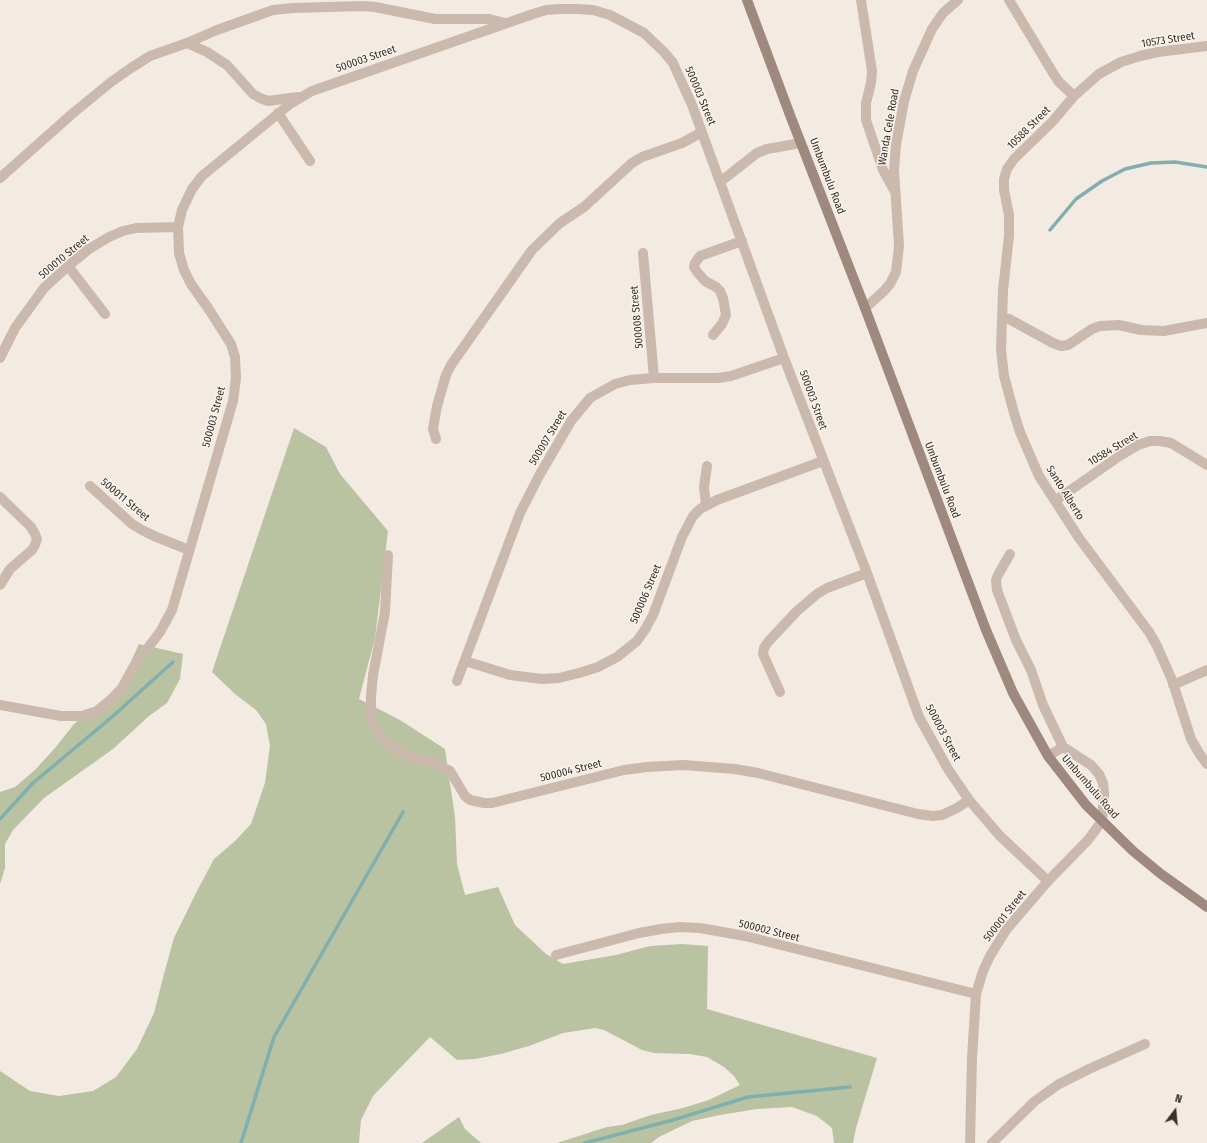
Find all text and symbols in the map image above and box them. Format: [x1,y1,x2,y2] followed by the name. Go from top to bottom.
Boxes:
[1140,29,1196,51] street label: 10573 Street
[334,43,398,75] street label: 500003 Street
[682,65,718,127] street label: 500003 Street
[876,88,902,166] street label: Wanda Cele Road
[1005,104,1053,152] street label: 10588 Street
[806,136,848,216] street label: Umbumbulu Road
[36,232,92,282] street label: 500010 Street
[628,285,646,349] street label: 500008 Street
[796,368,830,432] street label: 500003 Street
[200,385,228,449] street label: 500003 Street
[526,408,570,468] street label: 500007 Street
[1086,429,1140,469] street label: 10584 Street
[921,440,963,520] street label: Umbumbulu Road
[1043,463,1087,523] street label: Santo Alberto
[98,476,152,524] street label: 500011 Street
[628,562,664,626] street label: 500006 Street
[923,702,963,764] street label: 500003 Street
[1059,752,1121,822] street label: Umbumbulu Road
[539,757,603,785] street label: 500004 Street
[981,888,1029,944] street label: 500001 Street
[737,917,801,945] street label: 500002 Street
[1155,1091,1195,1131] north arrow
[1173,1092,1183,1106] text: N

